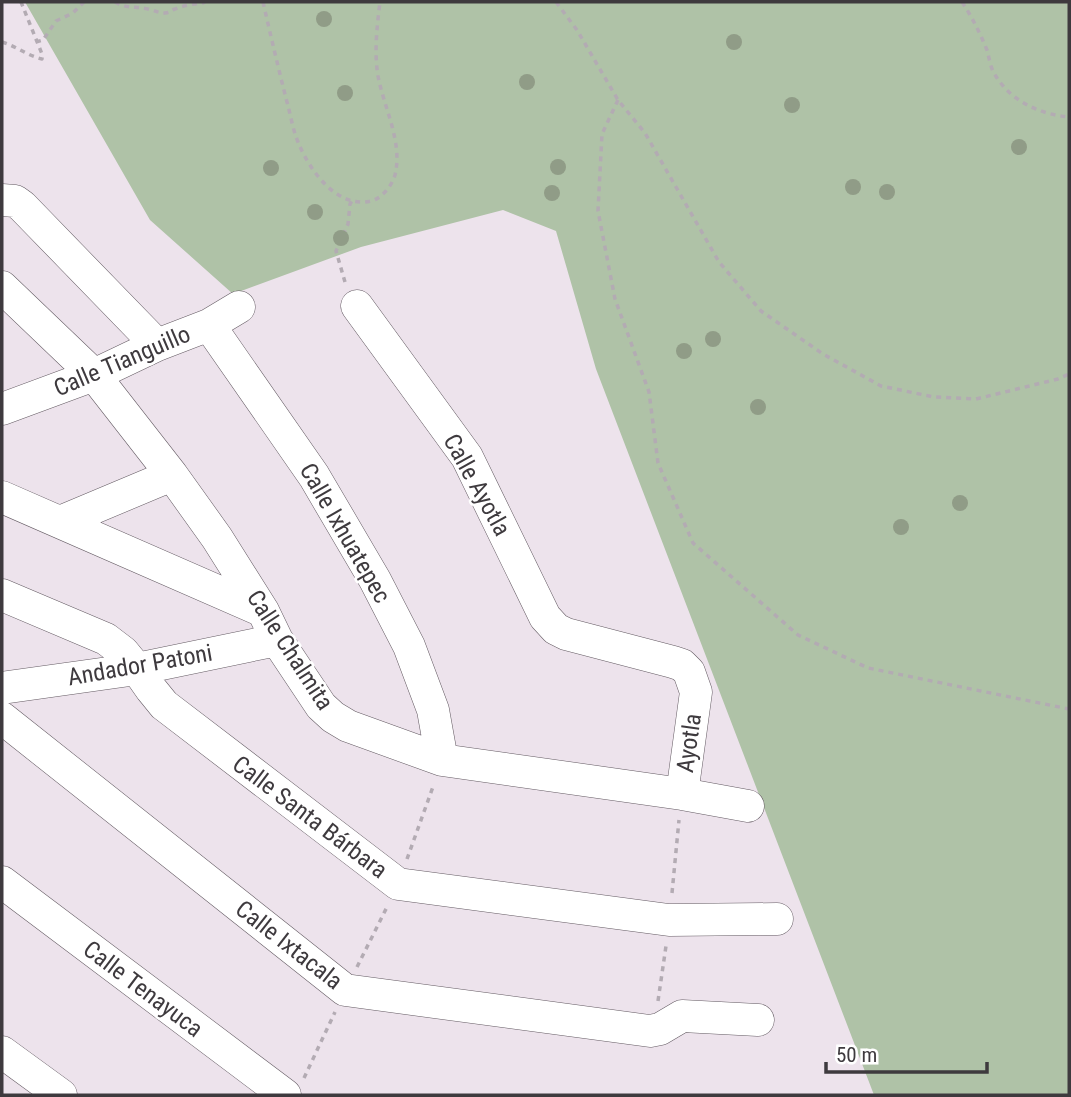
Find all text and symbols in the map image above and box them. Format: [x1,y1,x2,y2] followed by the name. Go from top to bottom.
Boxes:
[50,320,194,402] street label: Calle Tianguillo
[438,429,516,541] street label: Calle Ayotla
[294,458,396,608] street label: Calle Ixhuatepec
[241,585,339,715] street label: Calle Chalmita
[66,639,214,691] street label: Andador Patoni
[671,712,707,774] street label: Ayotla
[227,750,393,884] street label: Calle Santa Bárbara
[230,895,348,995] street label: Calle Ixtacala
[78,935,208,1043] street label: Calle Tenayuca
[826,1030,987,1074] scale bar
[836,1043,877,1067] text: 50 m

